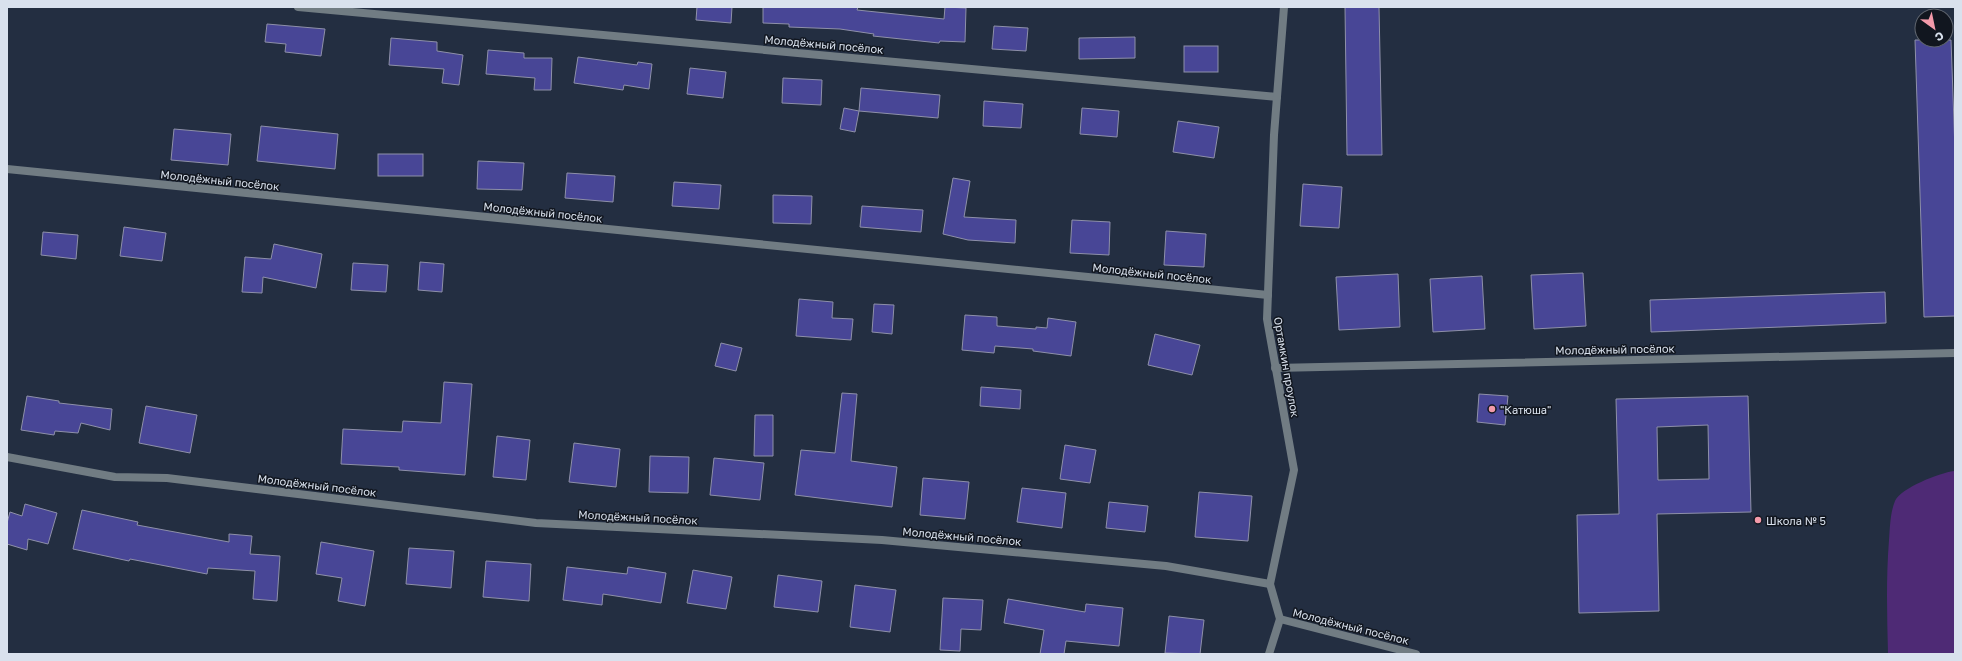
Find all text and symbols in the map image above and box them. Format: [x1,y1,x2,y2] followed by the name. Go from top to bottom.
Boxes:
[1914,8,1954,48] north arrow
[1933,29,1947,44] text: С
[764,32,885,56] street label: Молодёжный посёлок
[160,167,281,193] street label: Молодёжный посёлок
[483,199,604,225] street label: Молодёжный посёлок
[1092,260,1213,286] street label: Молодёжный посёлок
[1272,316,1302,419] street label: Ортамкин проулок
[1555,341,1676,357] street label: Молодёжный посёлок
[1500,403,1551,416] place label: "Катюша"
[1487,404,1497,414] marker: "Катюша"
[257,471,378,499] street label: Молодёжный посёлок
[578,507,699,527] street label: Молодёжный посёлок
[1766,514,1826,527] place label: Школа № 5
[1753,515,1763,525] marker: Школа № 5
[902,524,1023,548] street label: Молодёжный посёлок
[1291,605,1411,647] street label: Молодёжный посёлок

